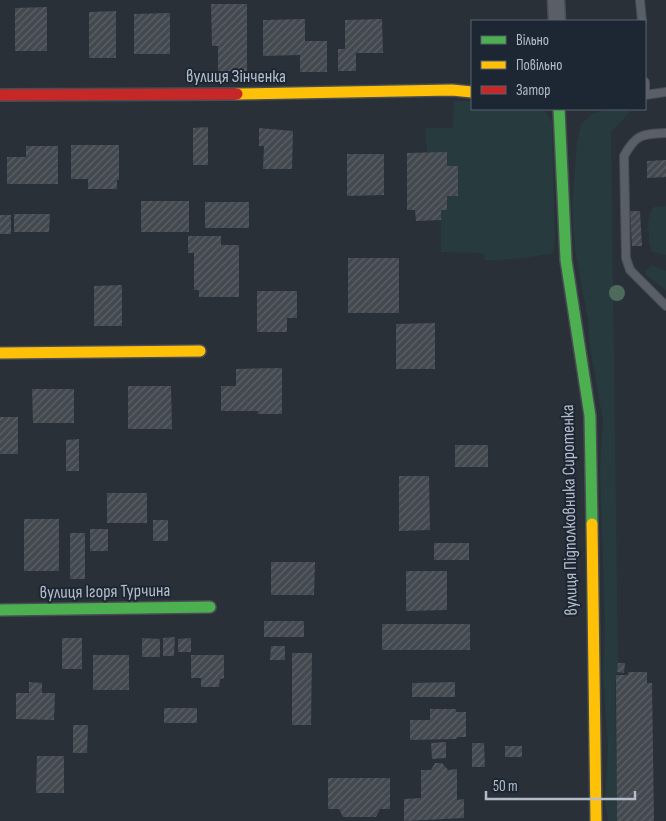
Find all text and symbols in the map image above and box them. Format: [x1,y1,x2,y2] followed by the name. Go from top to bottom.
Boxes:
[471,20,646,110] legend
[516,31,549,50] text: Вільно
[516,56,562,75] text: Повільно
[186,66,286,87] street label: вулиця Зінченка
[516,81,550,100] text: Затор
[557,404,582,616] street label: вулиця Підполковника Сиротенка
[40,580,171,603] street label: вулиця Ігоря Турчина
[486,768,635,800] scale bar
[493,777,518,796] text: 50 m

